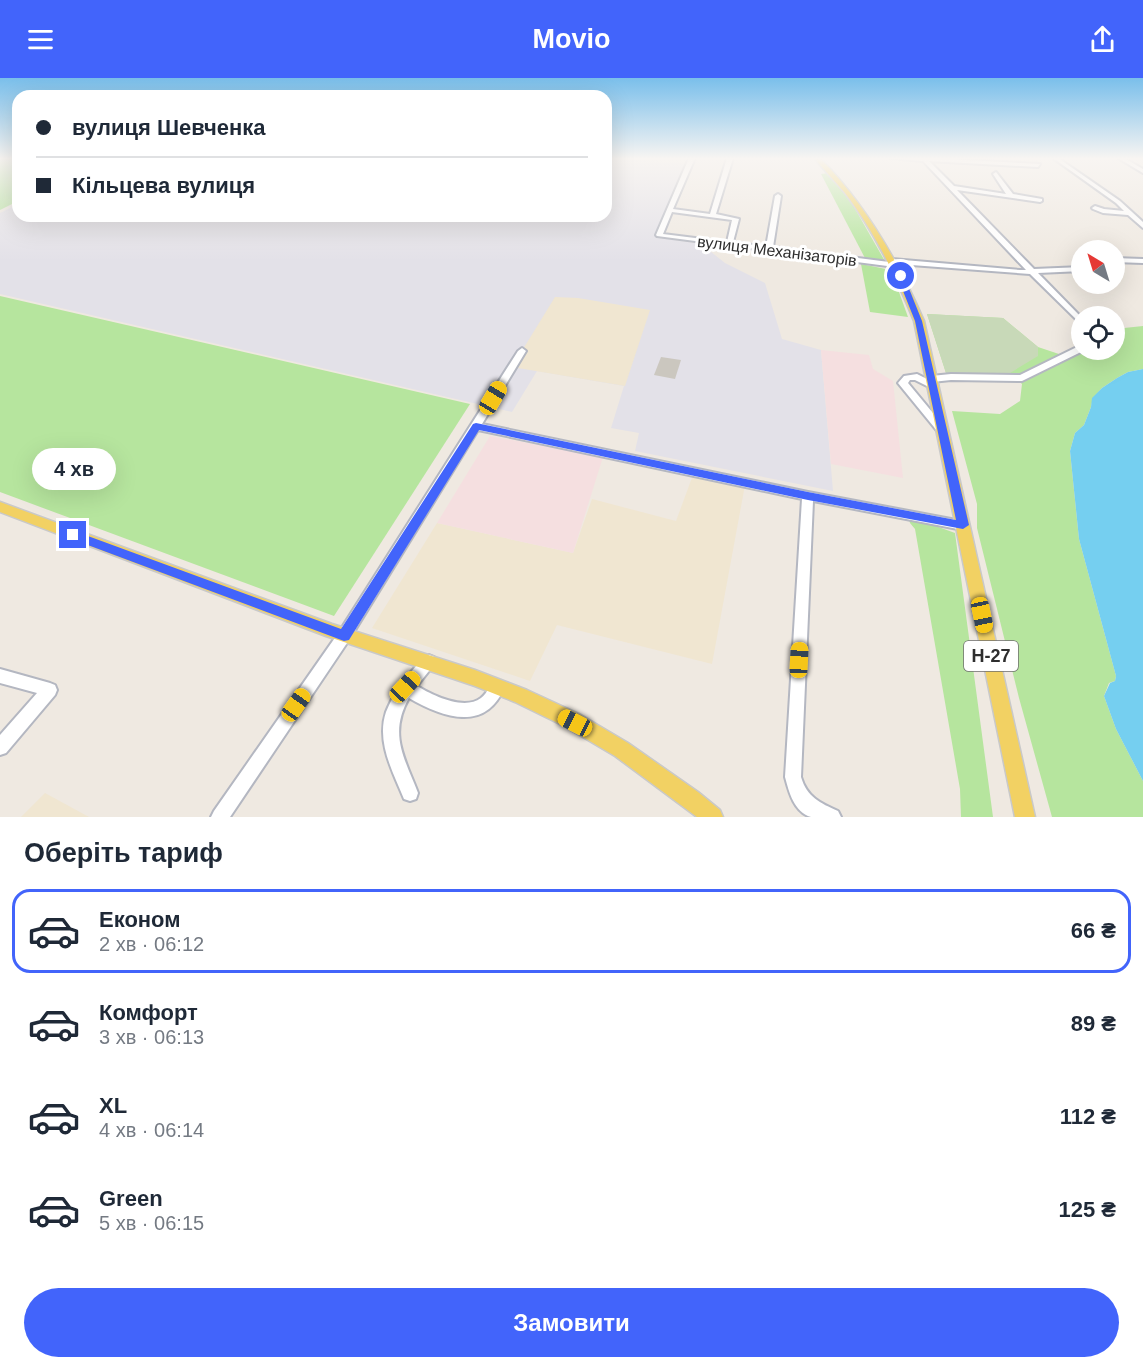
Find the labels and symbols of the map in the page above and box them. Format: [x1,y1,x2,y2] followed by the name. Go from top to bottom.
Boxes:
[696,233,858,269] street label: вулиця Механізаторів
[1071,240,1125,294] north arrow
[887,262,914,289] route start
[476,378,510,418] car
[31,448,115,490] callout: 4 хв
[59,521,86,548] route end
[969,596,995,634] car
[964,641,1018,671] road number: Н-27
[789,642,809,678] car
[386,668,424,706] car
[278,685,314,725] car
[555,707,595,739] car

